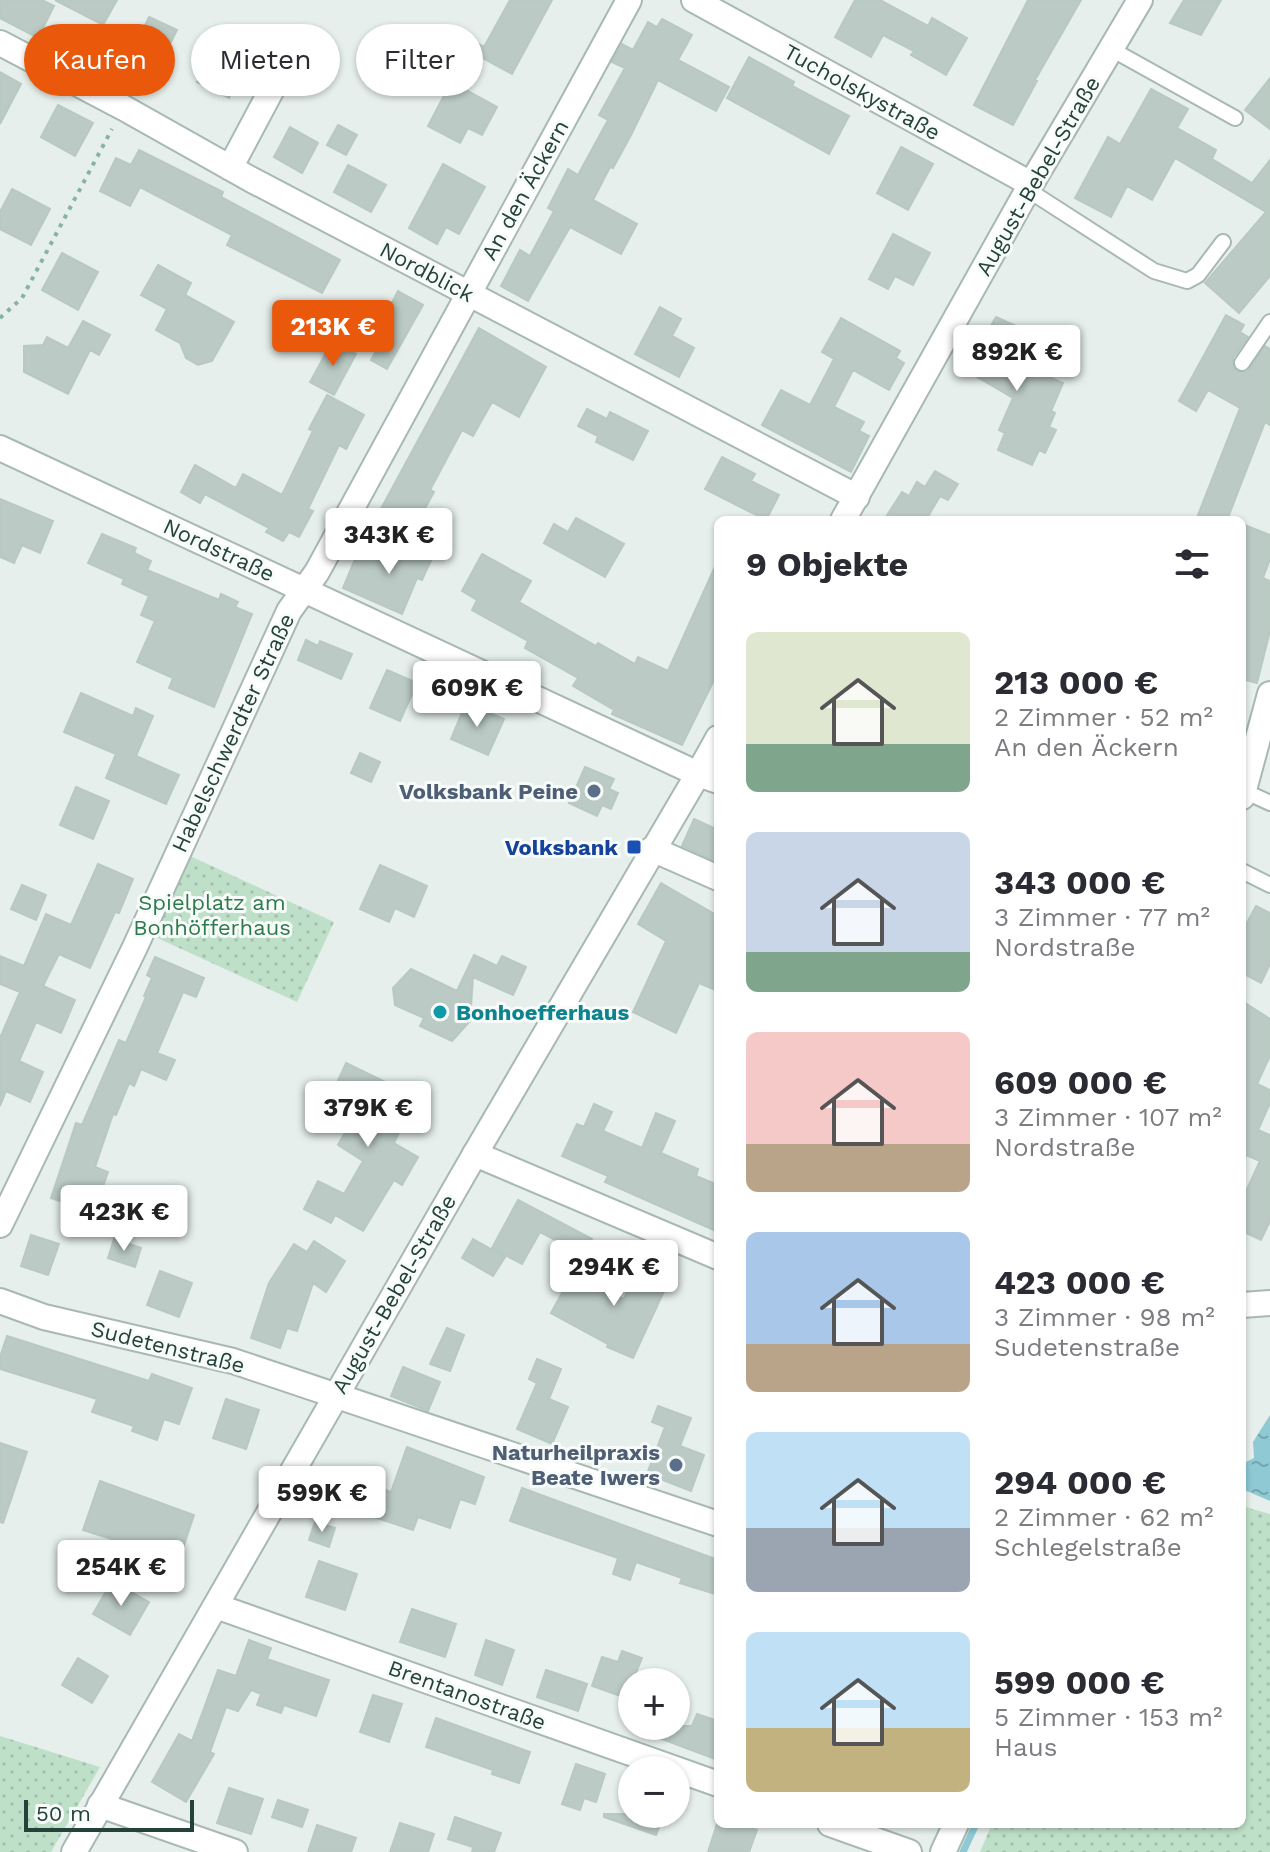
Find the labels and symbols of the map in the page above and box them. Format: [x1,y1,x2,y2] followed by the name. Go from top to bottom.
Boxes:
[780,39,944,145] street label: Tucholskystraße
[971,72,1105,280] street label: August-Bebel-Straße
[476,116,574,264] street label: An den Äckern
[376,237,478,307] street label: Nordblick
[268,300,398,368] pin: 213K €
[952,325,1082,393] pin: 892K €
[324,508,454,576] pin: 343K €
[159,513,279,587] street label: Nordstraße
[167,610,299,856] street label: Habelschwerdter Straße
[412,661,542,729] pin: 609K €
[399,779,578,804] place label: Volksbank Peine
[585,782,603,800] marker: Volksbank Peine
[505,835,618,860] place label: Volksbank
[625,838,643,856] marker: Volksbank
[133,890,291,940] park label: Spielplatz am Bonhöfferhaus
[456,1000,629,1025] place label: Bonhoefferhaus
[431,1003,449,1021] marker: Bonhoefferhaus
[303,1081,433,1149] pin: 379K €
[59,1185,189,1253] pin: 423K €
[327,1190,461,1398] street label: August-Bebel-Straße
[549,1240,679,1308] pin: 294K €
[89,1316,247,1378] street label: Sudetenstraße
[492,1440,660,1490] place label: Naturheilpraxis Beate Iwers
[667,1456,685,1474] marker: Naturheilpraxis Beate Iwers
[257,1466,387,1534] pin: 599K €
[56,1540,186,1608] pin: 254K €
[385,1655,549,1735] street label: Brentanostraße
[24,1796,194,1832] scale bar

